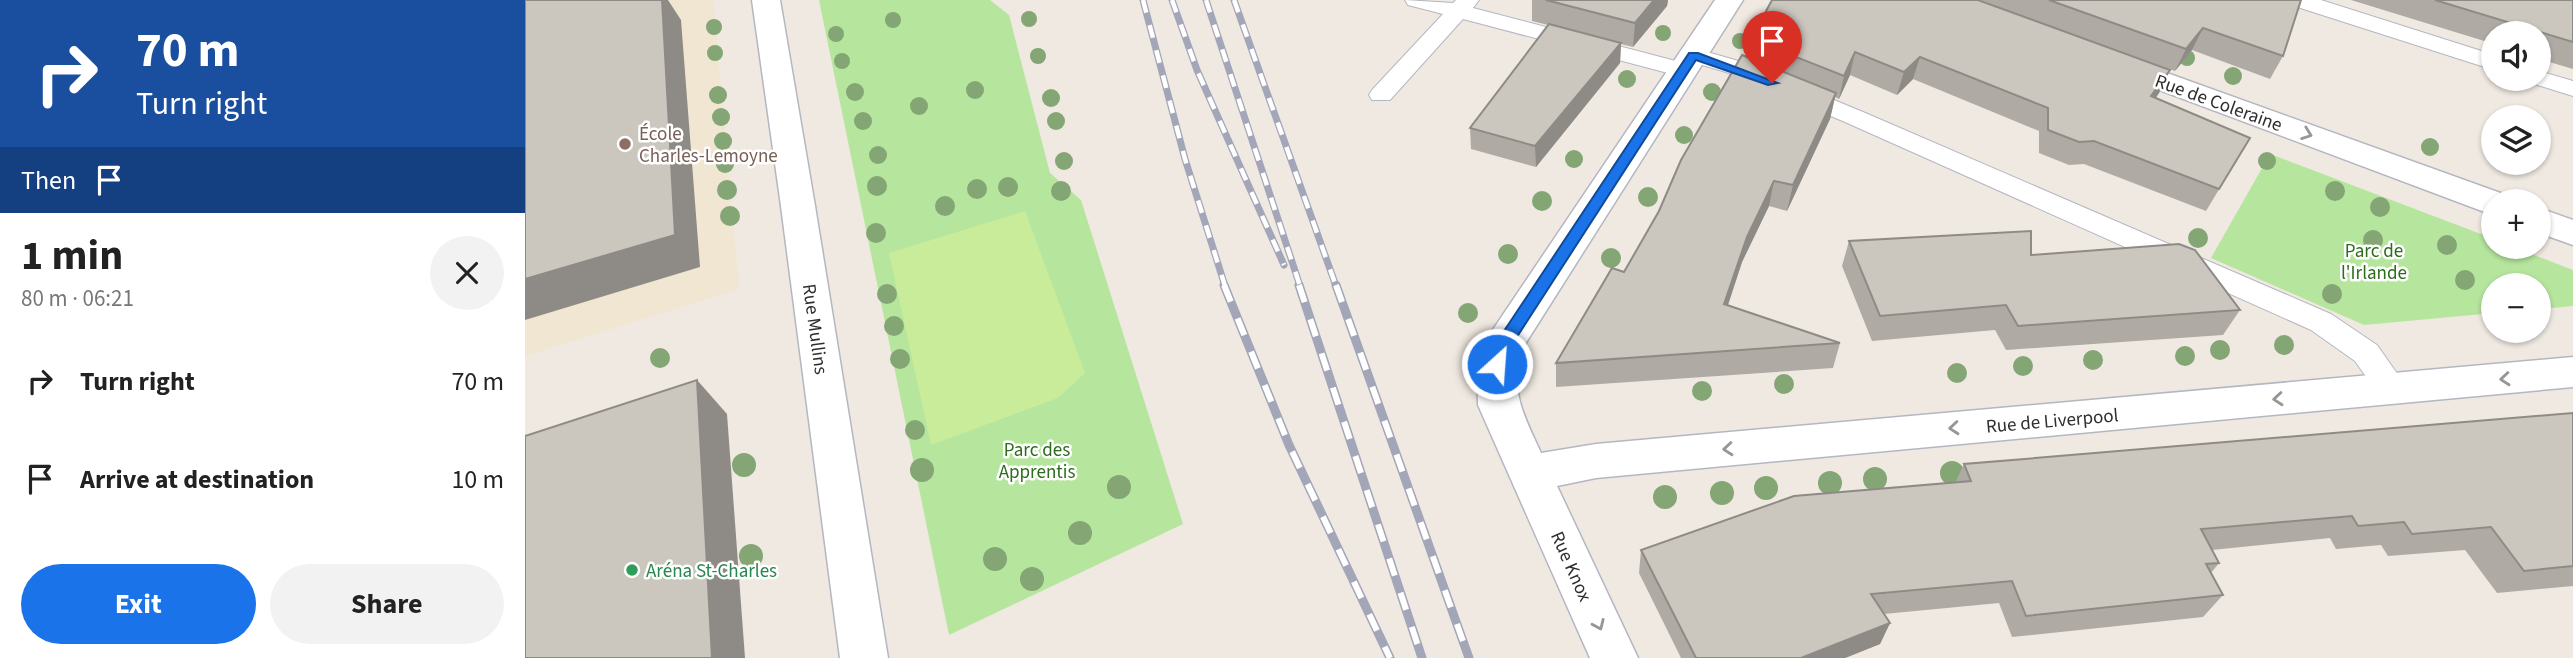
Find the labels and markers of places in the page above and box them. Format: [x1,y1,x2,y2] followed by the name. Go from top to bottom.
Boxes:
[1742,11,1802,83] pin
[639,121,778,170] place label: École Charles-Lemoyne
[617,136,633,152] marker: École Charles-Lemoyne
[646,558,777,585] place label: Aréna St-Charles
[624,562,640,578] marker: Aréna St-Charles

